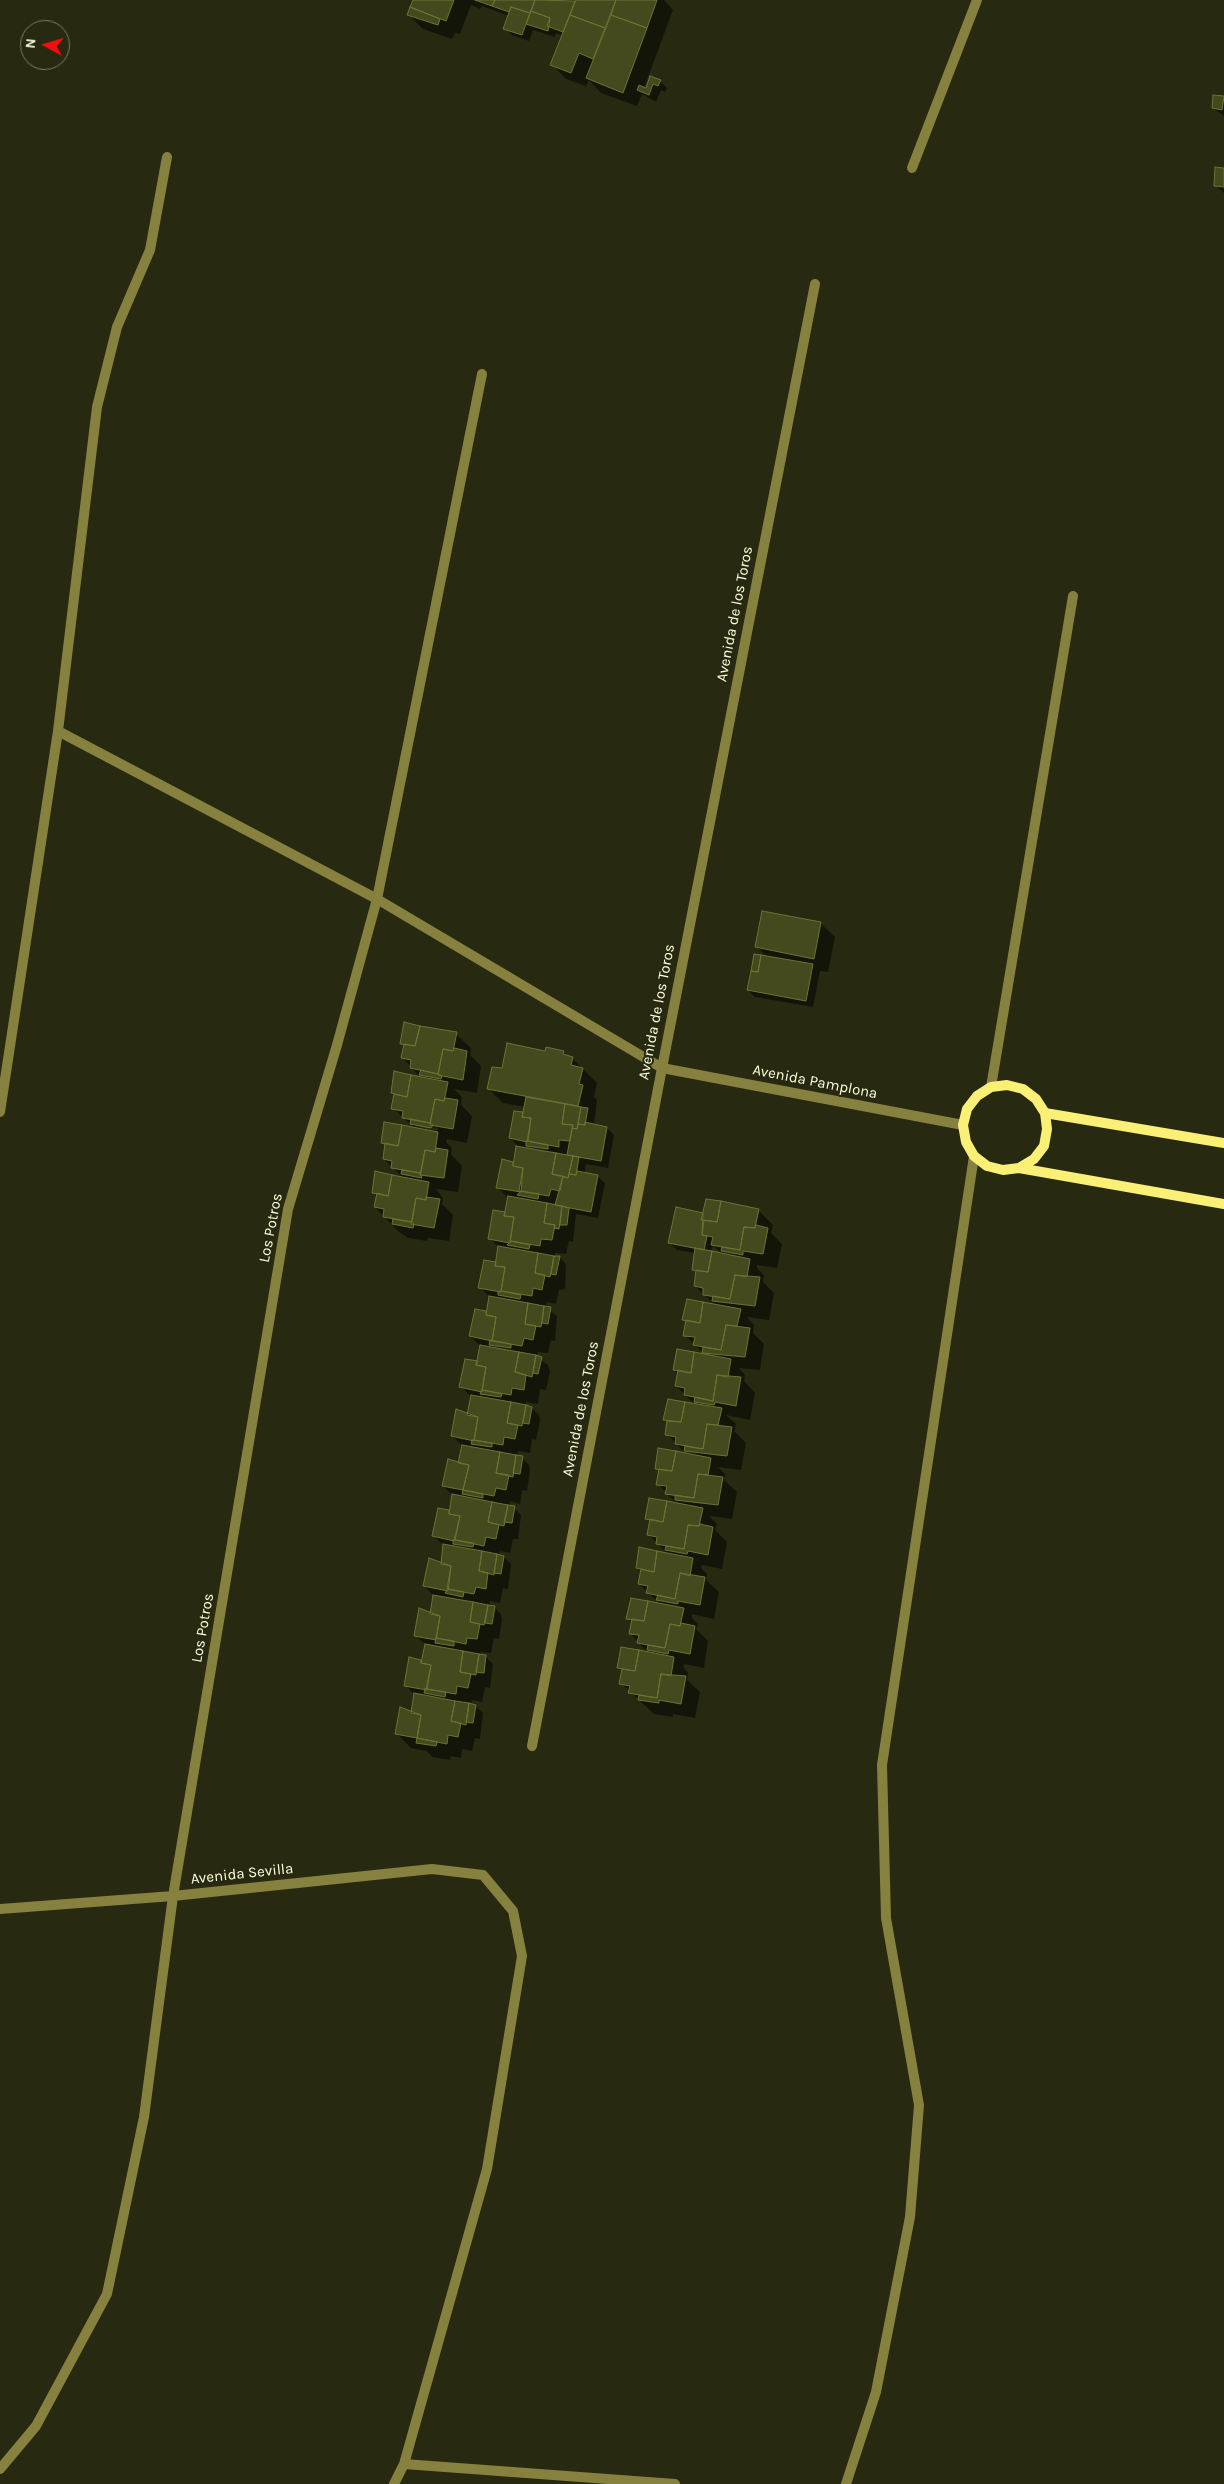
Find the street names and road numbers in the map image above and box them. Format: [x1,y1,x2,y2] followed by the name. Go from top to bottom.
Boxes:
[713,545,757,683] street label: Avenida de los Toros
[635,943,679,1081] street label: Avenida de los Toros
[751,1061,879,1103] street label: Avenida Pamplona
[255,1192,287,1264] street label: Los Potros
[559,1340,603,1478] street label: Avenida de los Toros
[188,1592,218,1664] street label: Los Potros
[190,1860,294,1888] street label: Avenida Sevilla

